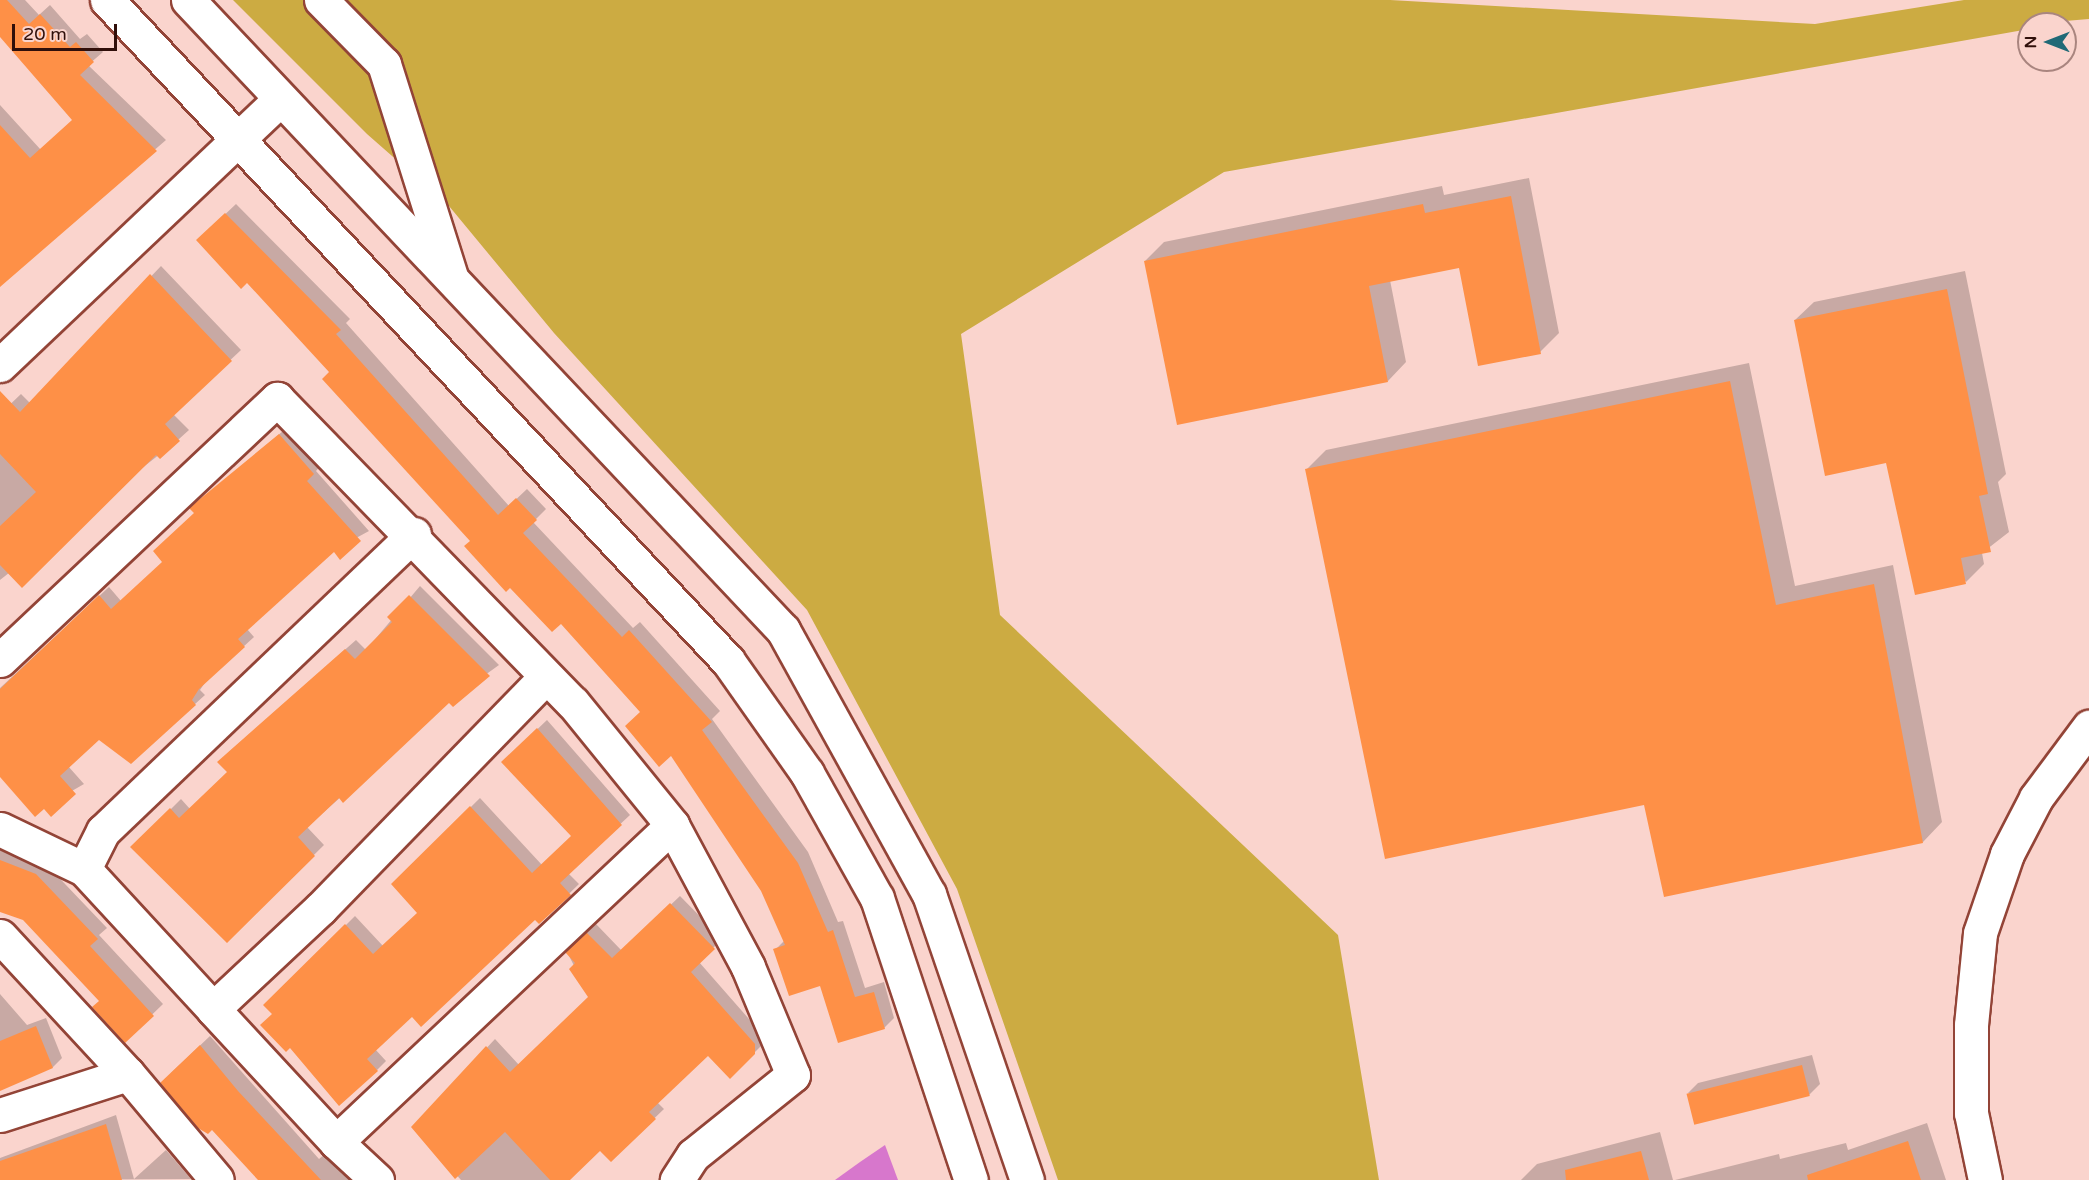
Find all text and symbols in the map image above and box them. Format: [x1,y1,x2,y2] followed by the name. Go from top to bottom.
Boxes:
[15,12,120,50] scale bar
[2017,12,2077,72] north arrow
[23,23,67,45] text: 20 m
[2021,36,2041,48] text: N

